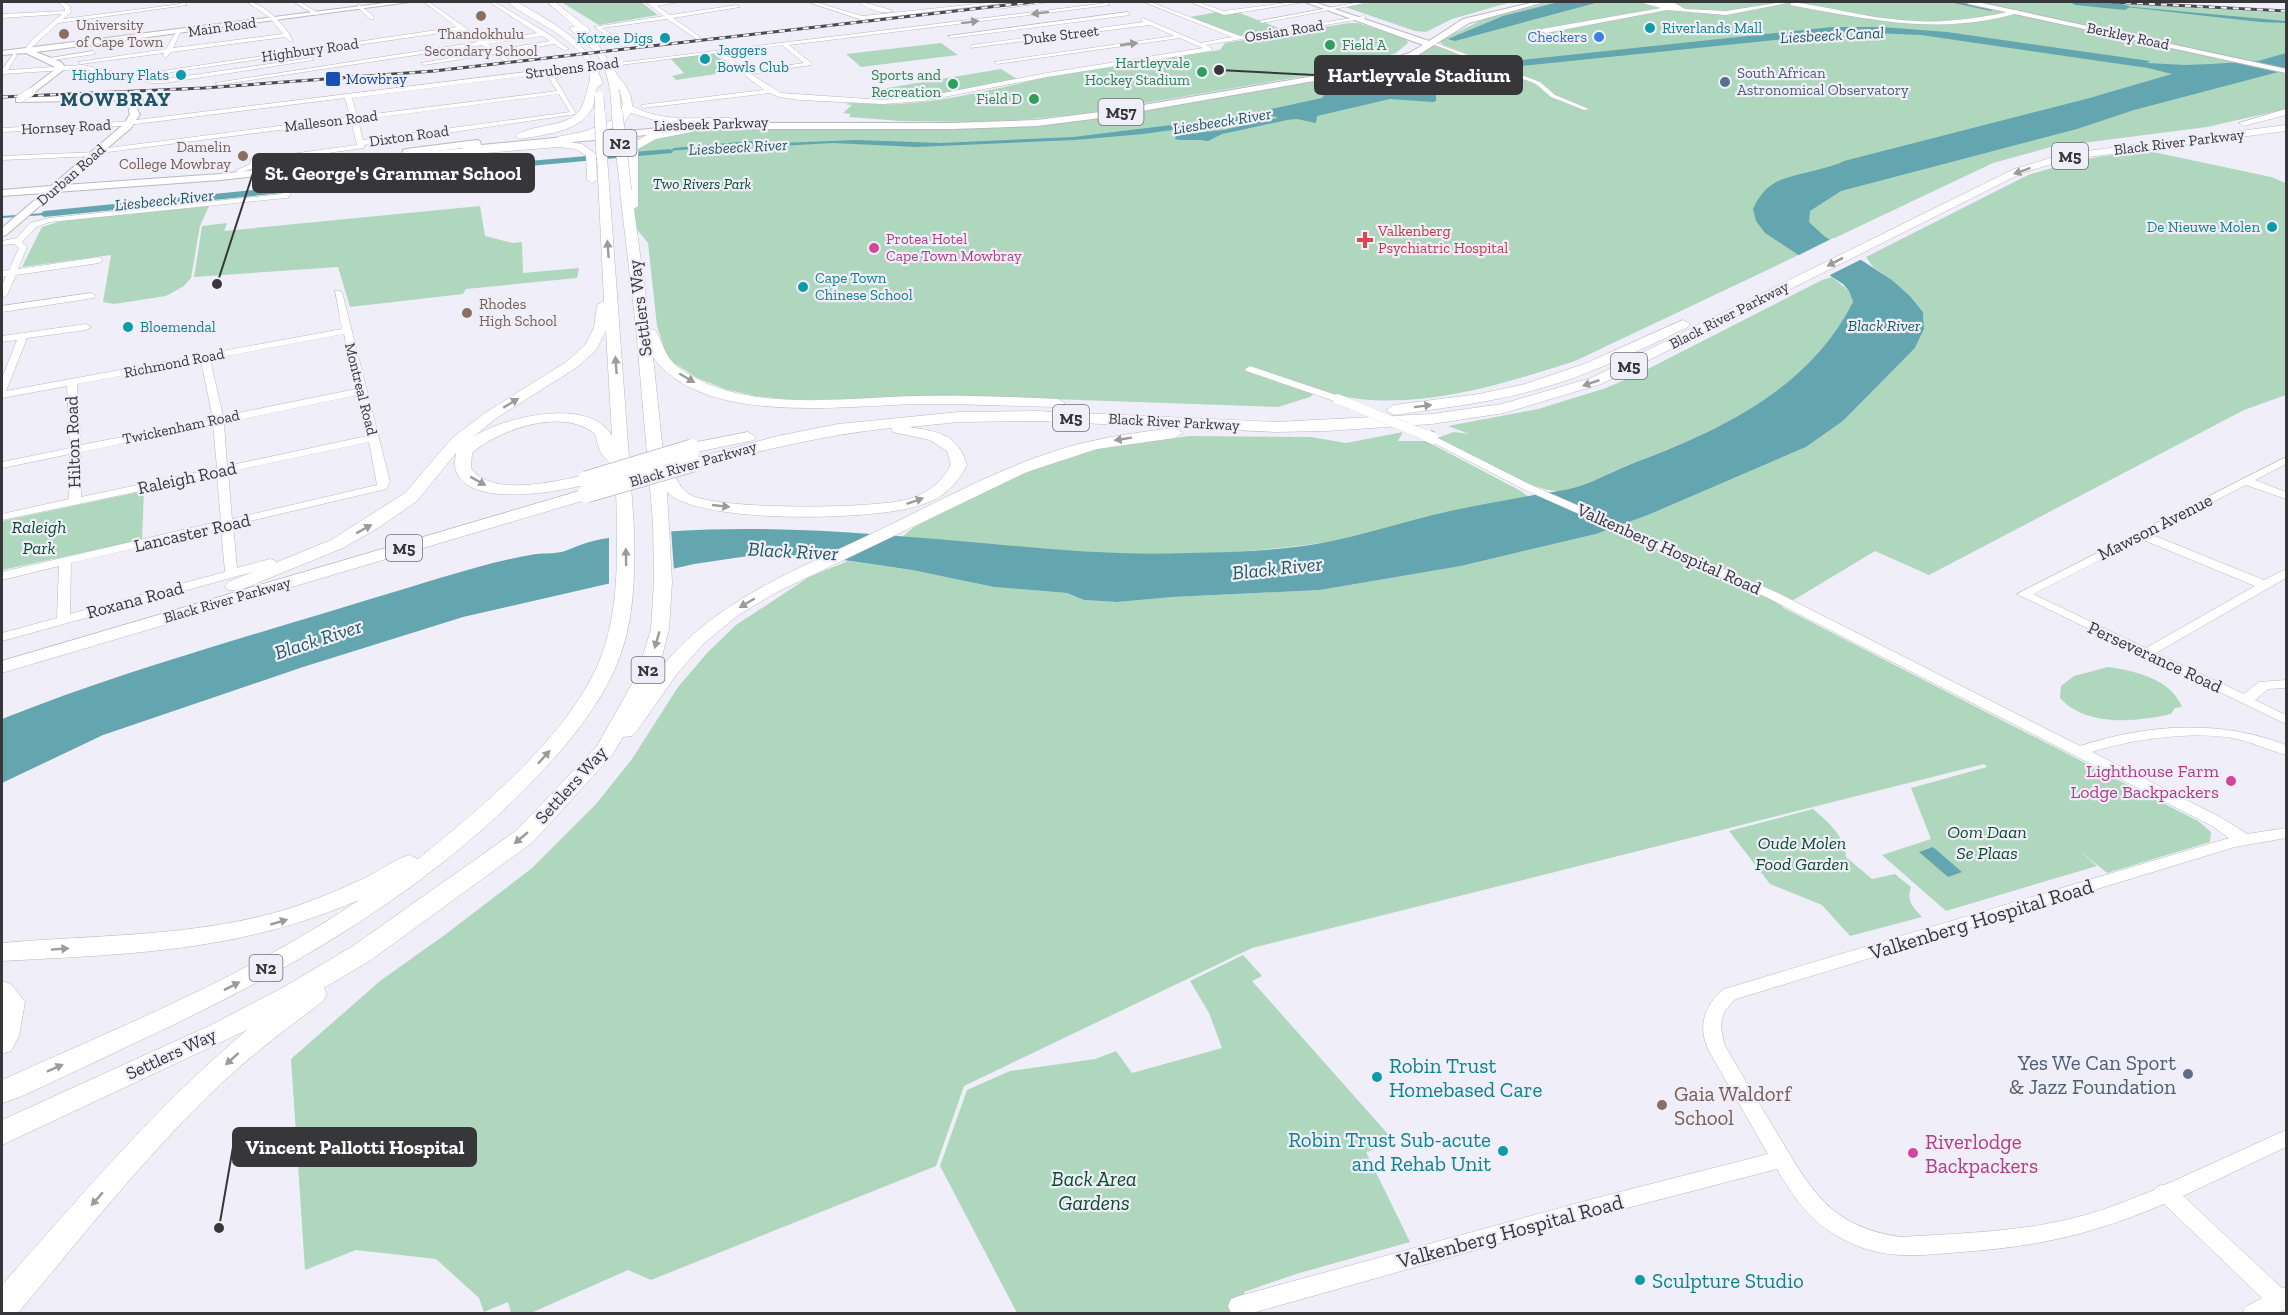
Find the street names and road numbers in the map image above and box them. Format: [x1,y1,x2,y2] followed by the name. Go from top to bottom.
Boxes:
[187,13,258,41] street label: Main Road
[1243,16,1326,46] street label: Ossian Road
[2085,18,2172,54] street label: Berkley Road
[1022,21,1101,49] street label: Duke Street
[260,34,360,66] street label: Highbury Road
[524,53,621,83] street label: Strubens Road
[1098,99,1144,125] road number: M57
[283,106,379,136] street label: Malleson Road
[653,113,769,135] street label: Liesbeek Parkway
[21,116,112,138] street label: Hornsey Road
[368,121,451,150] street label: Dixton Road
[2113,125,2246,159] street label: Black River Parkway
[604,130,636,156] road number: N2
[33,140,109,210] street label: Durban Road
[2052,143,2088,169] road number: M5
[623,258,657,358] street label: Settlers Way
[1666,277,1792,353] street label: Black River Parkway
[341,341,381,438] street label: Montreal Road
[122,344,226,382] street label: Richmond Road
[1611,353,1647,379] road number: M5
[60,395,86,489] street label: Hilton Road
[1053,405,1089,431] road number: M5
[121,406,242,448] street label: Twickenham Road
[1108,410,1240,434] street label: Black River Parkway
[627,437,759,491] street label: Black River Parkway
[135,457,239,499] street label: Raleigh Road
[2094,489,2216,565] street label: Mawson Avenue
[1572,498,1765,600] street label: Valkenberg Hospital Road
[132,509,253,557] street label: Lancaster Road
[386,535,422,561] road number: M5
[161,573,293,627] street label: Black River Parkway
[84,576,186,624] street label: Roxana Road
[2084,616,2226,698] street label: Perseverance Road
[632,657,664,683] road number: N2
[530,741,612,828] street label: Settlers Way
[1865,873,2096,965] street label: Valkenberg Hospital Road
[250,955,282,981] road number: N2
[122,1023,220,1084] street label: Settlers Way
[1393,1189,1626,1273] street label: Valkenberg Hospital Road

